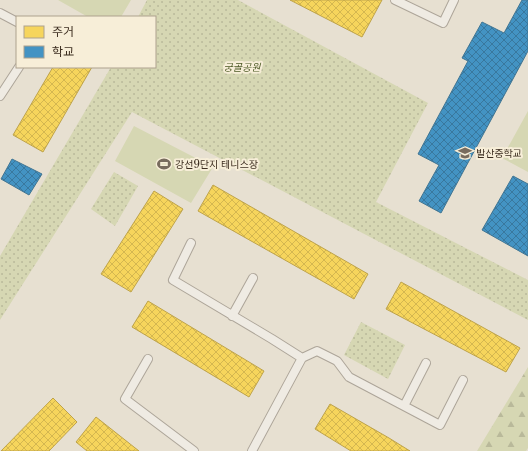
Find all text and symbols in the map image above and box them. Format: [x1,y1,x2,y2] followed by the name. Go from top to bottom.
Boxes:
[16,16,156,68] legend
[52,24,74,39] text: 주거
[52,44,74,59] text: 학교
[224,61,261,74] park label: 궁골공원
[457,145,473,161] school or university icon: 발산중학교
[476,147,522,160] place label: 발산중학교
[156,156,172,172] sports icon: 강선9단지 테니스장
[175,158,258,171] place label: 강선9단지 테니스장

